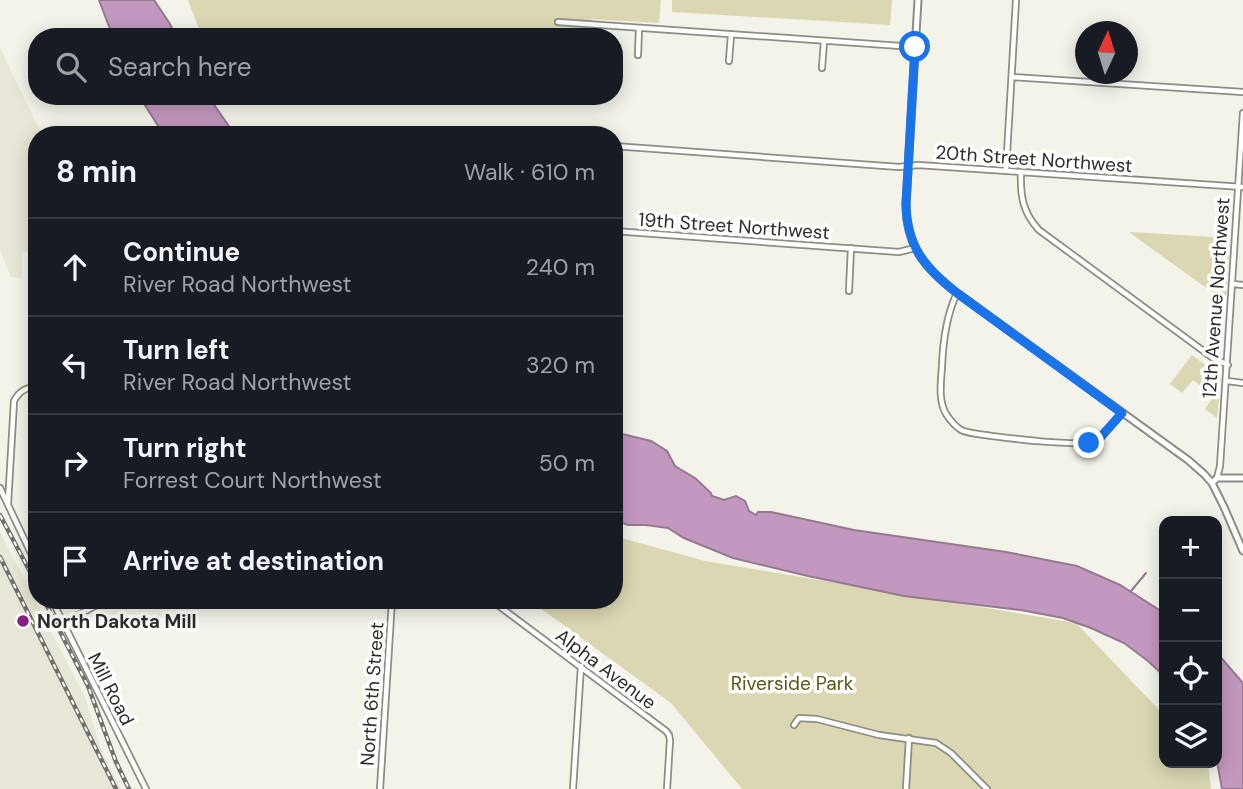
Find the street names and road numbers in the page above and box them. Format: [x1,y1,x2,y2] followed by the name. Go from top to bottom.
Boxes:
[935,140,1133,178] street label: 20th Street Northwest
[1197,197,1235,399] street label: 12th Avenue Northwest
[638,207,830,245] street label: 19th Street Northwest
[355,621,389,767] street label: North 6th Street
[551,623,661,715] street label: Alpha Avenue
[82,648,140,730] street label: Mill Road

